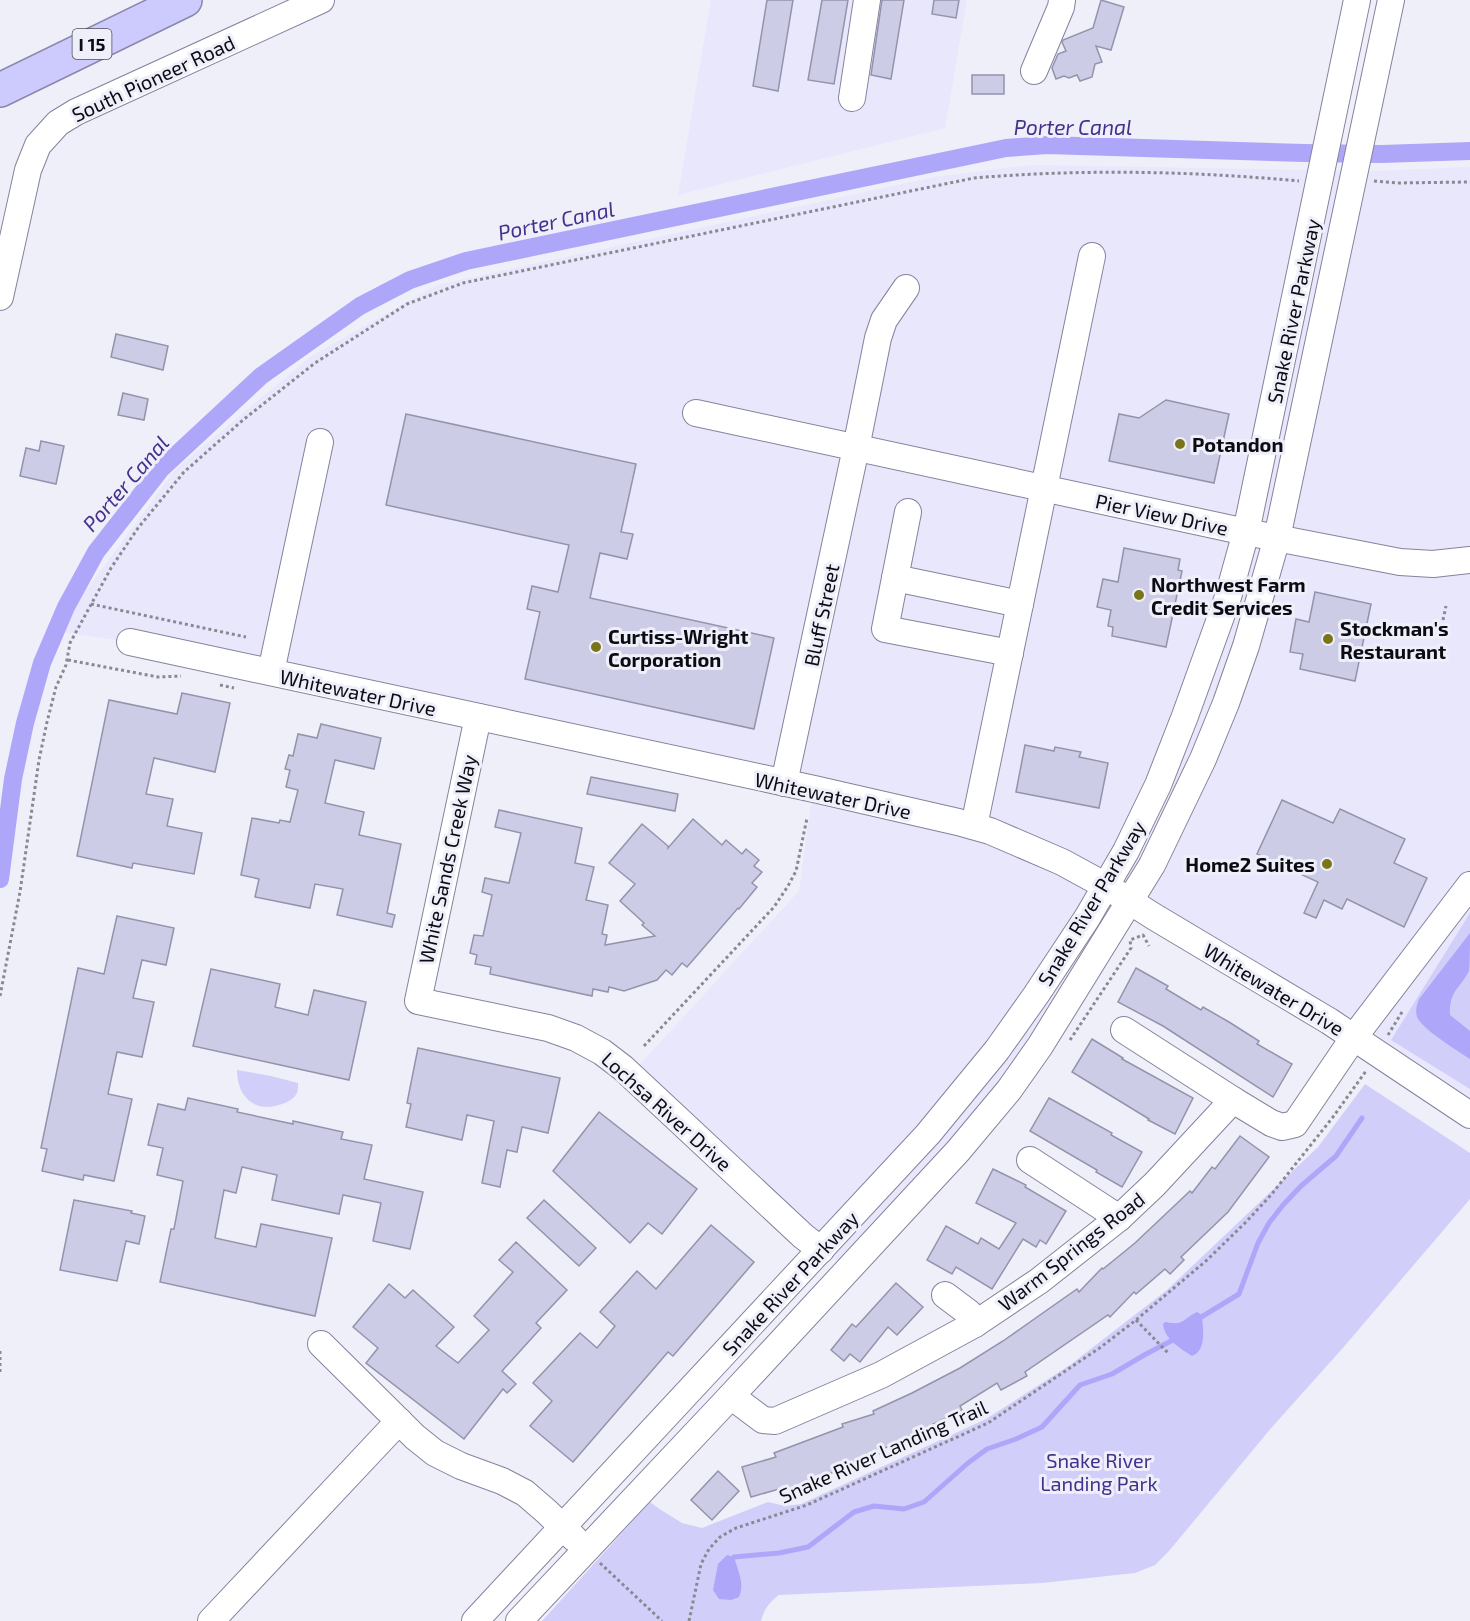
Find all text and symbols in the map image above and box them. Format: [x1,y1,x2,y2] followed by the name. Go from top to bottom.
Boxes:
[72,29,112,59] road number: I 15
[68,30,238,126] street label: South Pioneer Road
[1014,114,1132,139] water label: Porter Canal
[495,195,617,245] water label: Porter Canal
[1262,216,1324,406] street label: Snake River Parkway
[77,430,173,536] water label: Porter Canal
[1192,432,1283,456] place label: Potandon
[1173,437,1187,451] marker: Potandon
[1093,488,1231,540] street label: Pier View Drive
[798,561,844,668] street label: Bluff Street
[1151,572,1306,619] place label: Northwest Farm Credit Services
[1132,588,1146,602] marker: Northwest Farm Credit Services
[1340,616,1449,663] place label: Stockman's Restaurant
[608,624,749,671] place label: Curtiss-Wright Corporation
[1321,632,1335,646] marker: Stockman's Restaurant
[589,640,603,654] marker: Curtiss-Wright Corporation
[278,664,438,720] street label: Whitewater Drive
[413,752,481,966] street label: White Sands Creek Way
[753,767,913,823] street label: Whitewater Drive
[1032,816,1150,990] street label: Snake River Parkway
[1185,852,1315,876] place label: Home2 Suites
[1320,857,1334,871] marker: Home2 Suites
[1200,938,1348,1040] street label: Whitewater Drive
[597,1046,737,1176] street label: Lochsa River Drive
[993,1186,1149,1316] street label: Warm Springs Road
[717,1206,863,1360] street label: Snake River Parkway
[775,1394,991,1508] street label: Snake River Landing Trail
[1040,1448,1158,1495] park label: Snake River Landing Park

